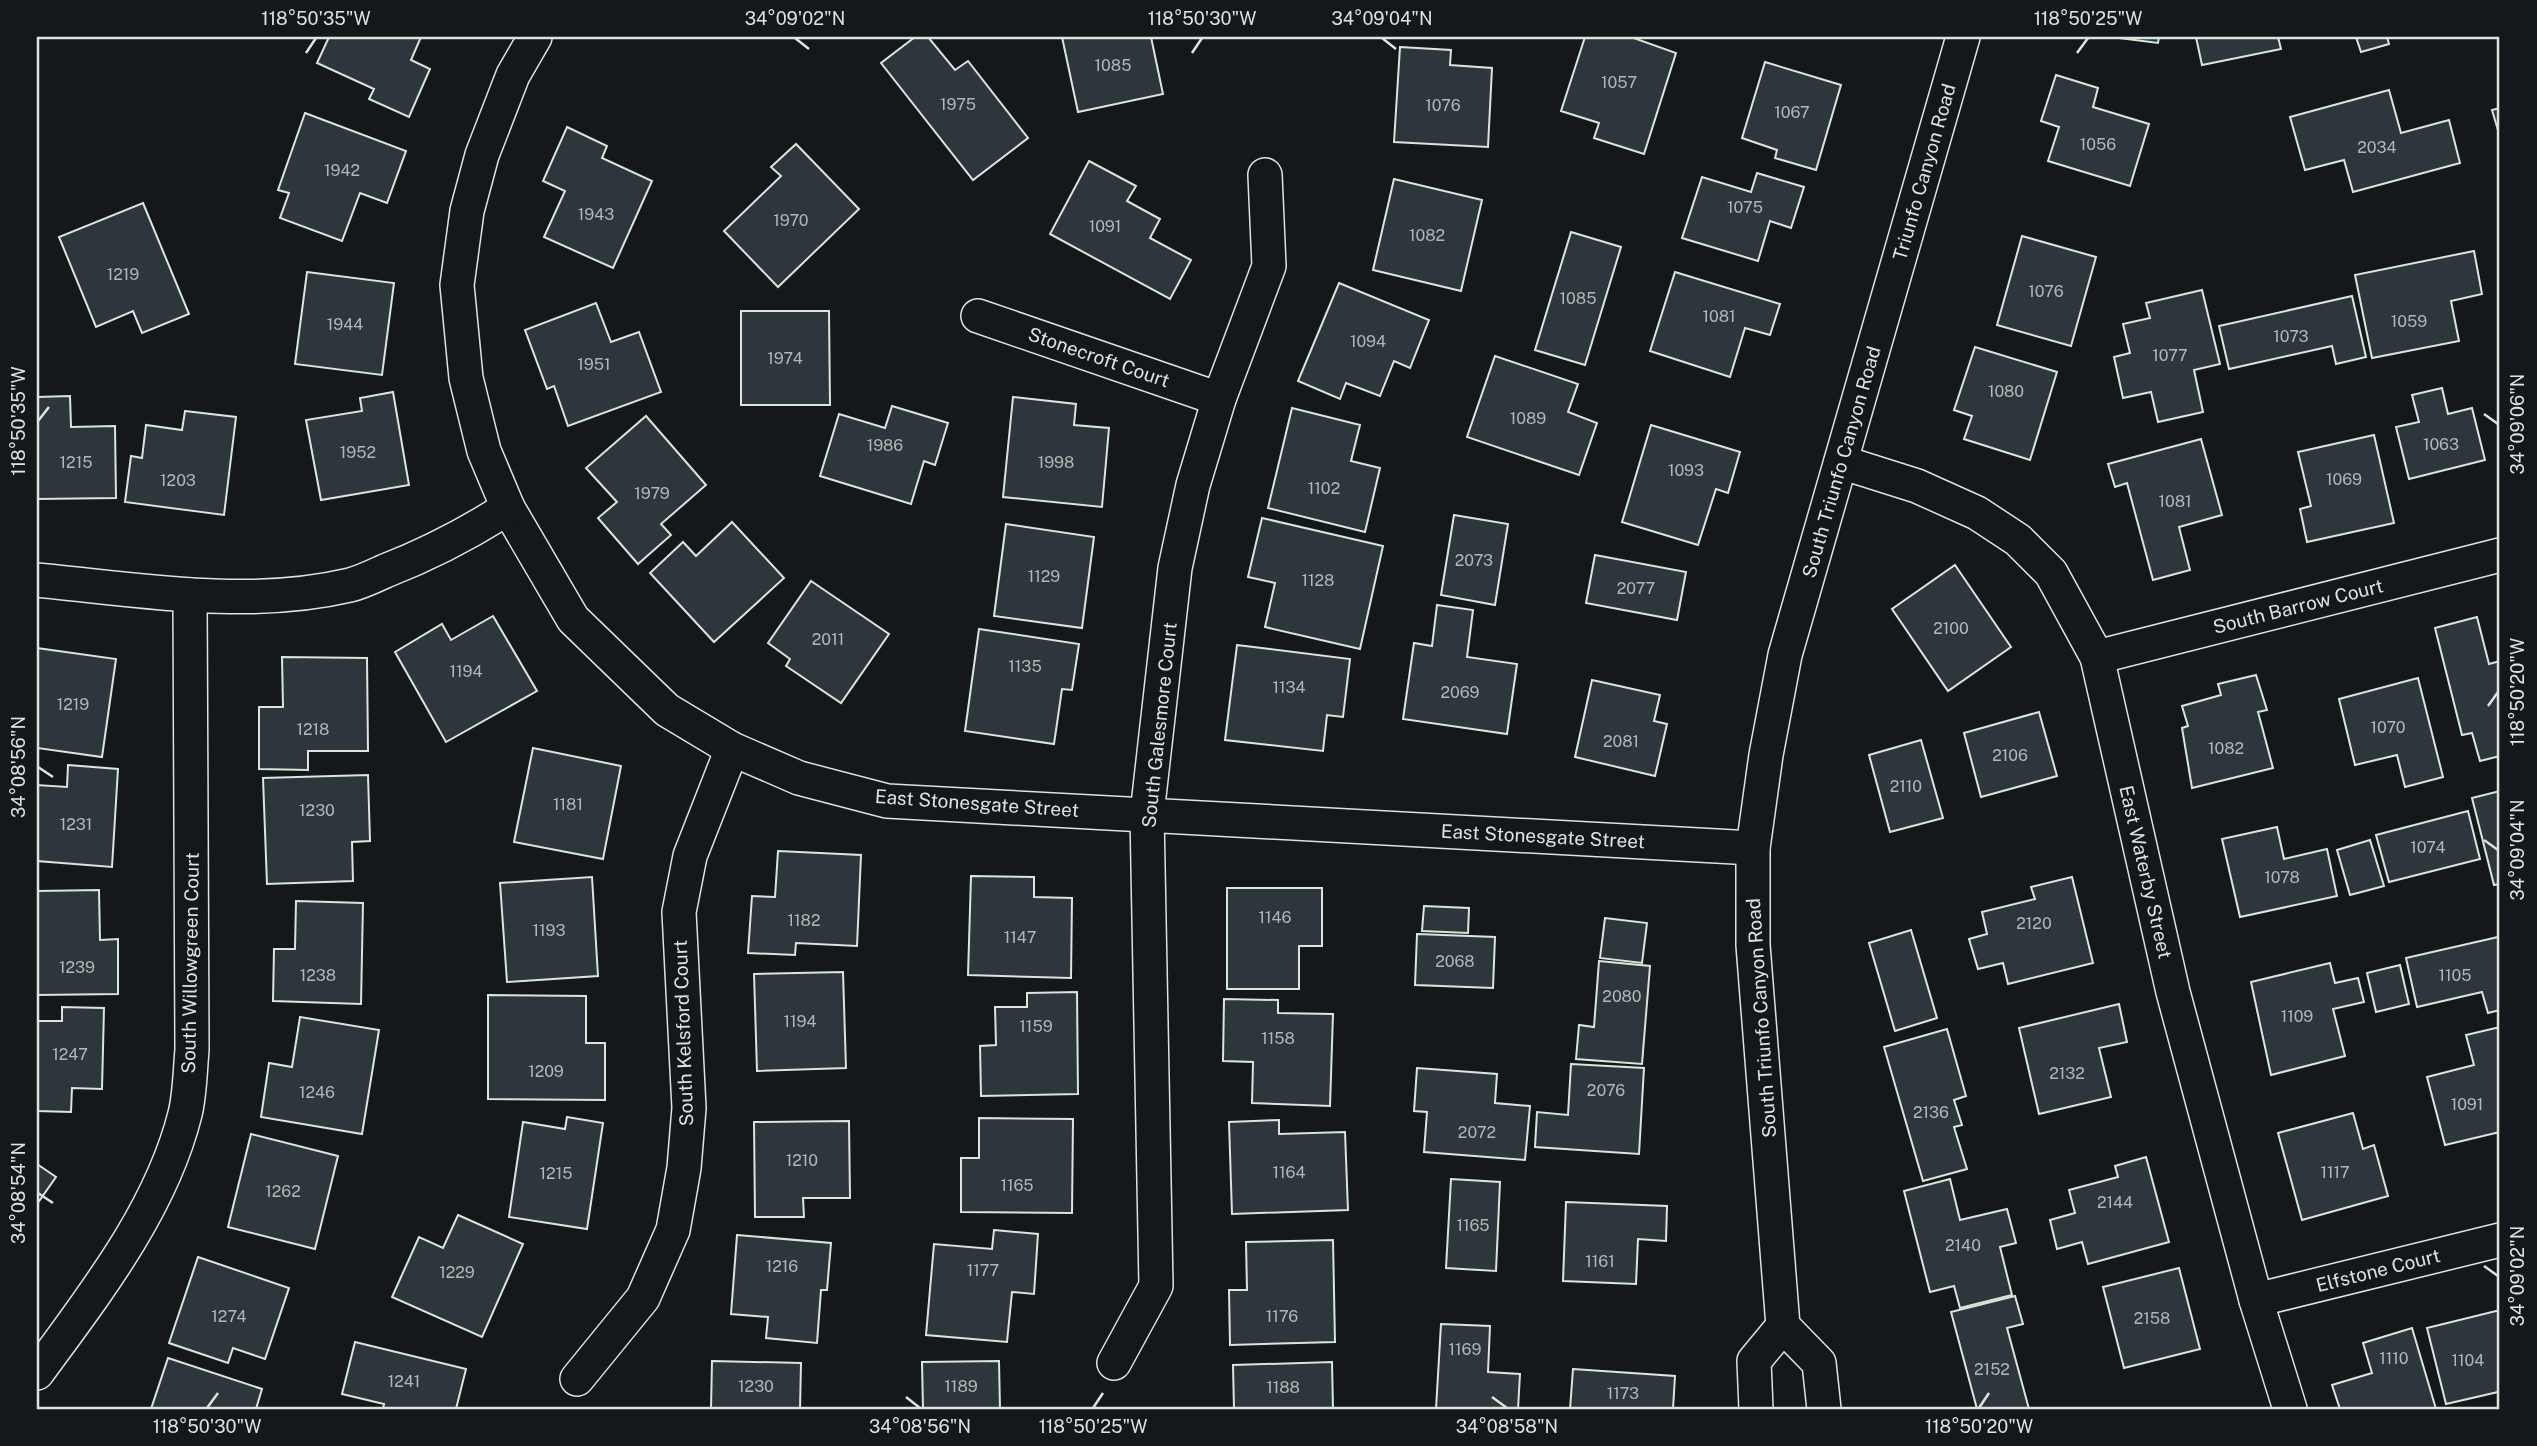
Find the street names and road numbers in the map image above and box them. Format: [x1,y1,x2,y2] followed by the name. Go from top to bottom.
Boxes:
[1888,81,1960,263] street label: Triunfo Canyon Road
[1025,322,1173,392] street label: Stonecroft Court
[1797,344,1885,580] street label: South Triunfo Canyon Road
[2211,574,2385,638] street label: South Barrow Court
[1137,621,1181,829] street label: South Galesmore Court
[2115,783,2177,961] street label: East Waterby Street
[874,785,1080,821] street label: East Stonesgate Street
[1440,820,1646,852] street label: East Stonesgate Street
[177,852,203,1074] street label: South Willowgreen Court
[1742,897,1780,1139] street label: South Triunfo Canyon Road
[669,939,697,1127] street label: South Kelsford Court
[2314,1244,2442,1296] street label: Elfstone Court

